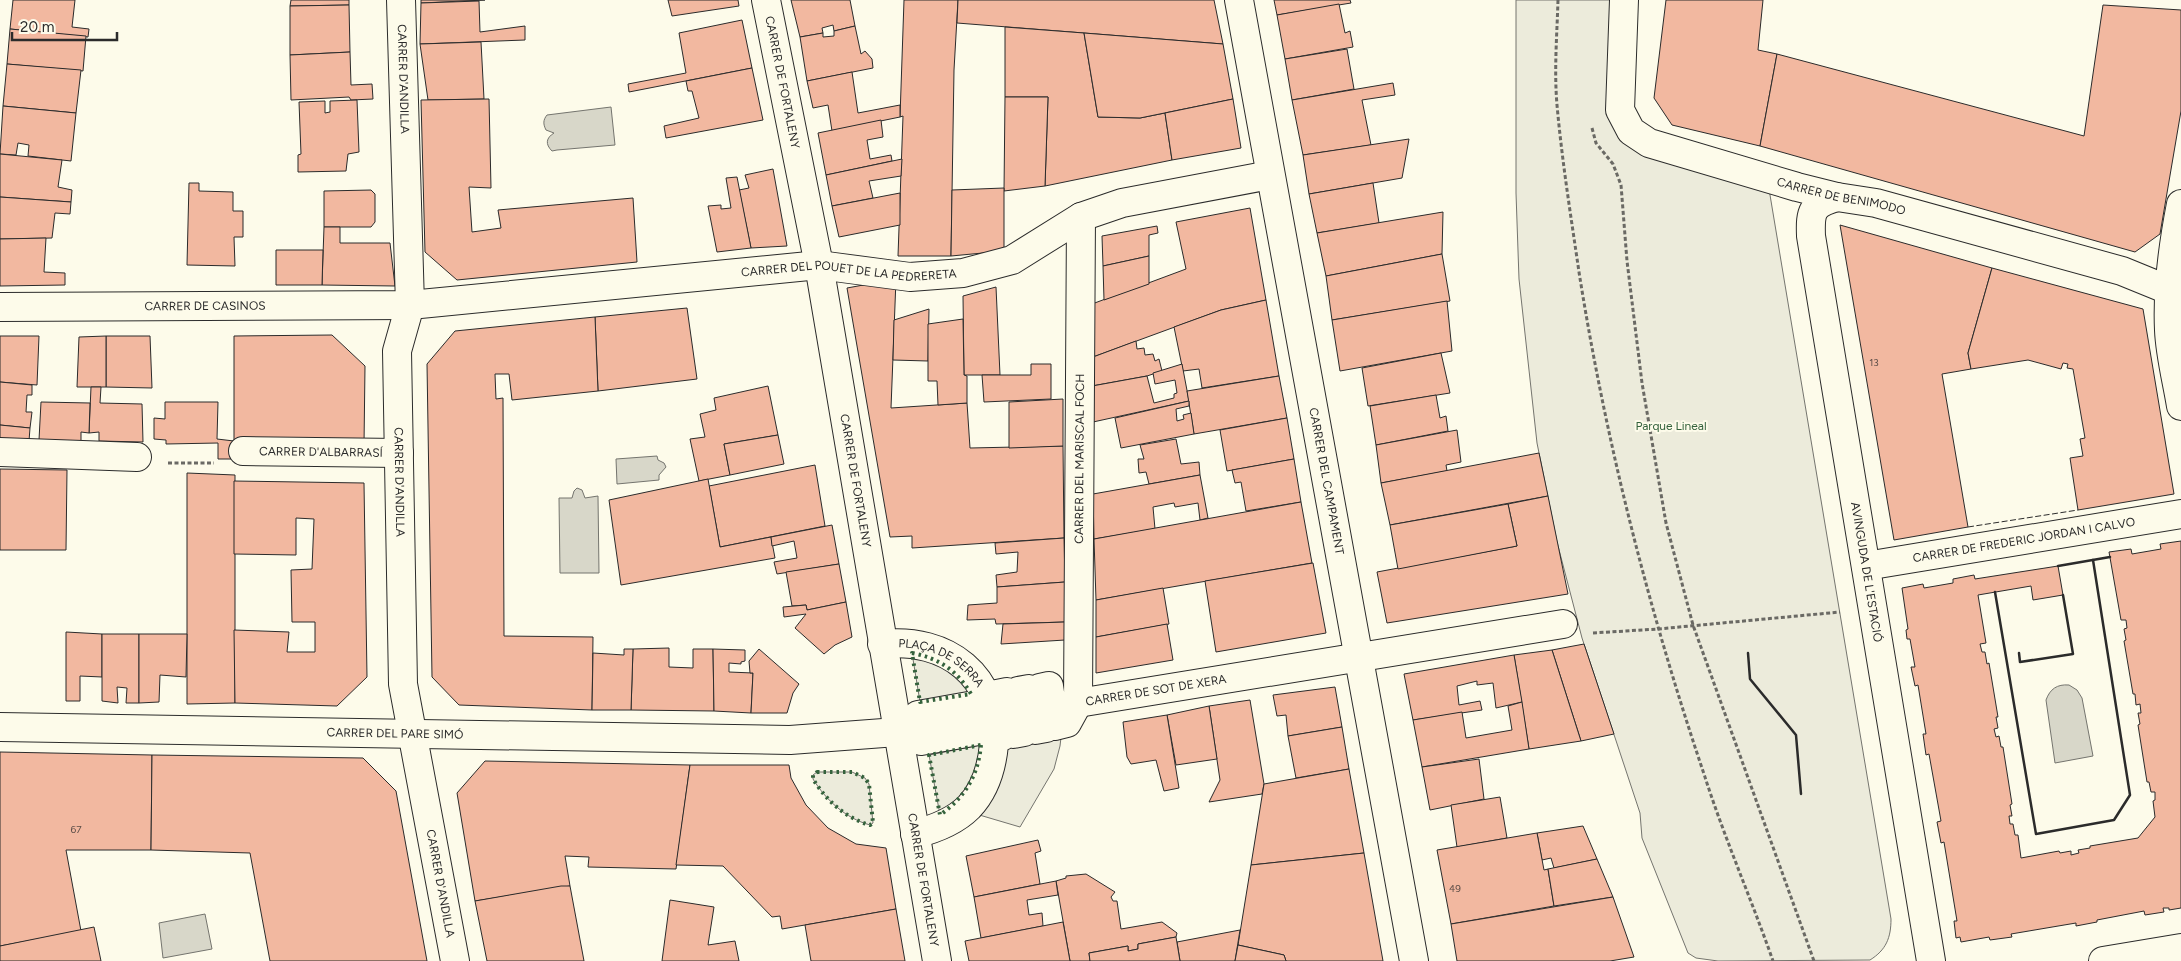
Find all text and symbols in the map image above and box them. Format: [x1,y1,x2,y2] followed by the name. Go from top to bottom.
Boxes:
[12,10,118,42] scale bar
[762,15,803,151] street label: CARRER DE FORTALENY
[20,18,54,36] text: 20 m
[395,24,412,134] street label: CARRER D'ANDILLA
[1775,174,1907,218] street label: CARRER DE BENIMODO
[740,258,957,284] street label: CARRER DEL POUET DE LA PEDRERETA
[144,299,266,313] street label: CARRER DE CASINOS
[1869,356,1879,369] house number: 13
[1072,374,1087,544] street label: CARRER DEL MARISCAL FOCH
[1306,406,1347,556] street label: CARRER DEL CAMPAMENT
[837,413,874,549] street label: CARRER DE FORTALENY
[1635,419,1707,433] park label: Parque Lineal
[391,427,407,537] street label: CARRER D'ANDILLA
[259,444,384,460] street label: CARRER D'ALBARRASÍ
[1848,501,1885,643] street label: AVINGUDA DE L'ESTACIÓ
[1912,515,2136,565] street label: CARRER DE FREDERIC JORDAN I CALVO
[898,636,987,690] street label: PLAÇA DE SERRA
[1085,672,1227,709] street label: CARRER DE SOT DE XERA
[326,725,463,742] street label: CARRER DEL PARE SIMÓ
[905,812,942,948] street label: CARRER DE FORTALENY
[70,823,82,836] house number: 67
[423,828,457,939] street label: CARRER D'ANDILLA
[1449,882,1461,895] house number: 49

